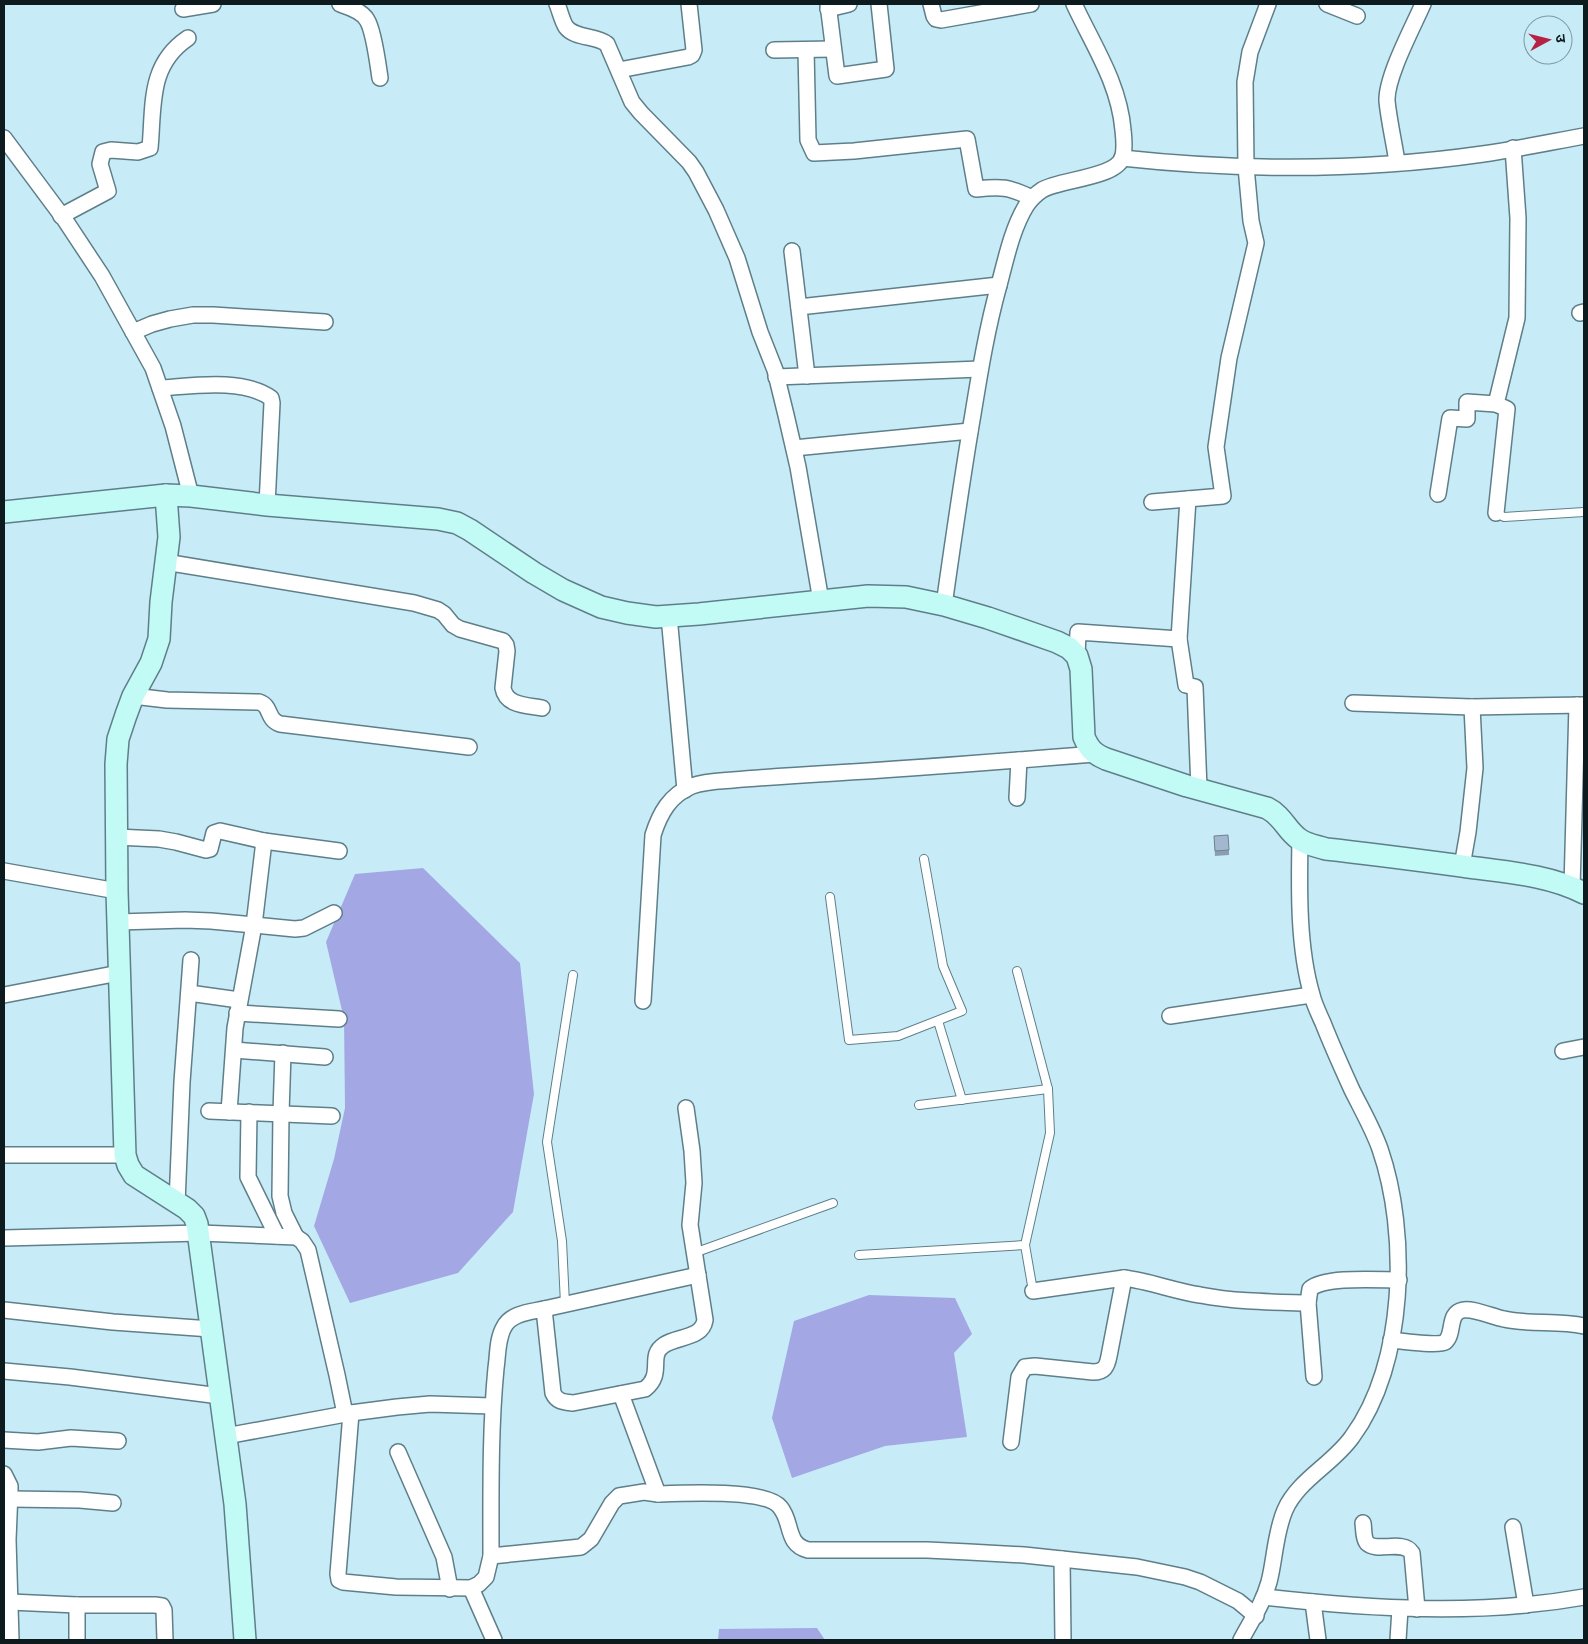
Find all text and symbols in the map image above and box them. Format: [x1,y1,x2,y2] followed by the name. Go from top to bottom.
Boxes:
[1523,15,1573,65] north arrow
[1551,33,1570,44] text: उ

